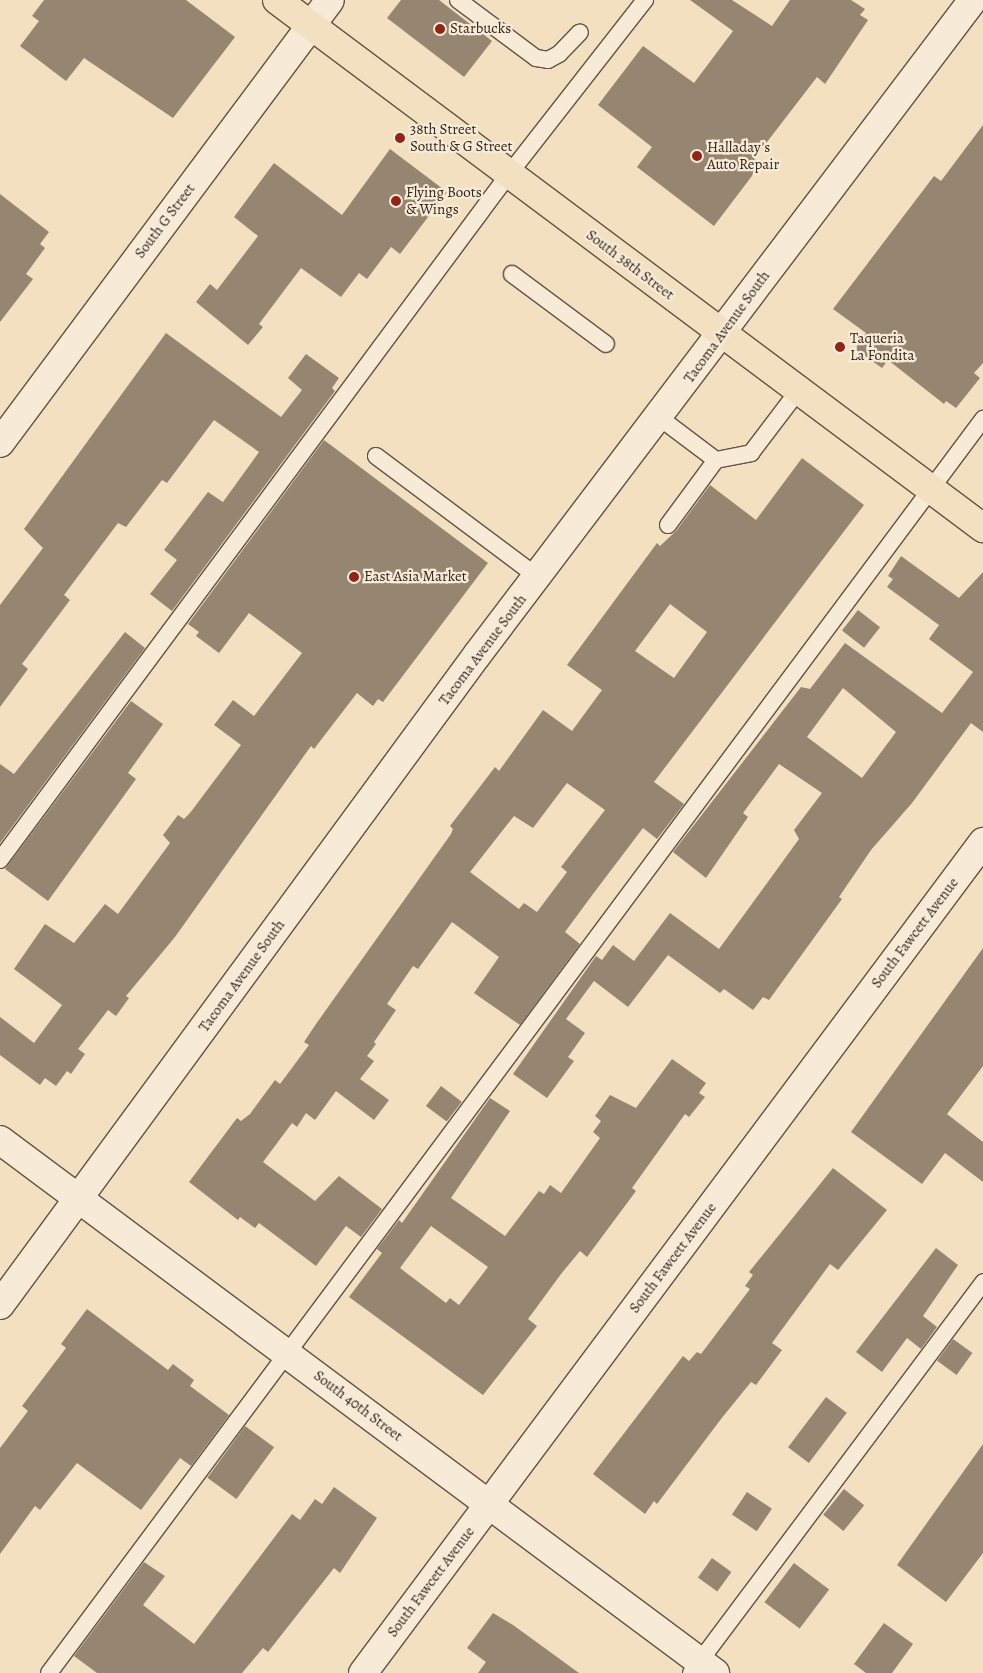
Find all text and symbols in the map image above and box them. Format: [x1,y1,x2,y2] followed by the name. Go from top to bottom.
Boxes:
[450,20,511,38] place label: Starbucks
[434,23,446,35] marker: Starbucks
[410,120,512,155] place label: 38th Street South & G Street
[394,132,406,144] marker: 38th Street South & G Street
[707,138,779,173] place label: Halladay's Auto Repair
[691,150,703,162] marker: Halladay's Auto Repair
[131,180,199,262] street label: South G Street
[406,183,482,218] place label: Flying Boots & Wings
[390,195,402,207] marker: Flying Boots & Wings
[582,226,678,304] street label: South 38th Street
[680,267,774,387] street label: Tacoma Avenue South
[850,329,914,364] place label: Taqueria La Fondita
[834,341,846,353] marker: Taqueria La Fondita
[364,568,467,586] place label: East Asia Market
[348,571,360,583] marker: East Asia Market
[435,591,531,709] street label: Tacoma Avenue South
[868,874,962,992] street label: South Fawcett Avenue
[195,916,289,1036] street label: Tacoma Avenue South
[626,1199,720,1317] street label: South Fawcett Avenue
[310,1367,406,1445] street label: South 40th Street
[384,1523,478,1641] street label: South Fawcett Avenue

